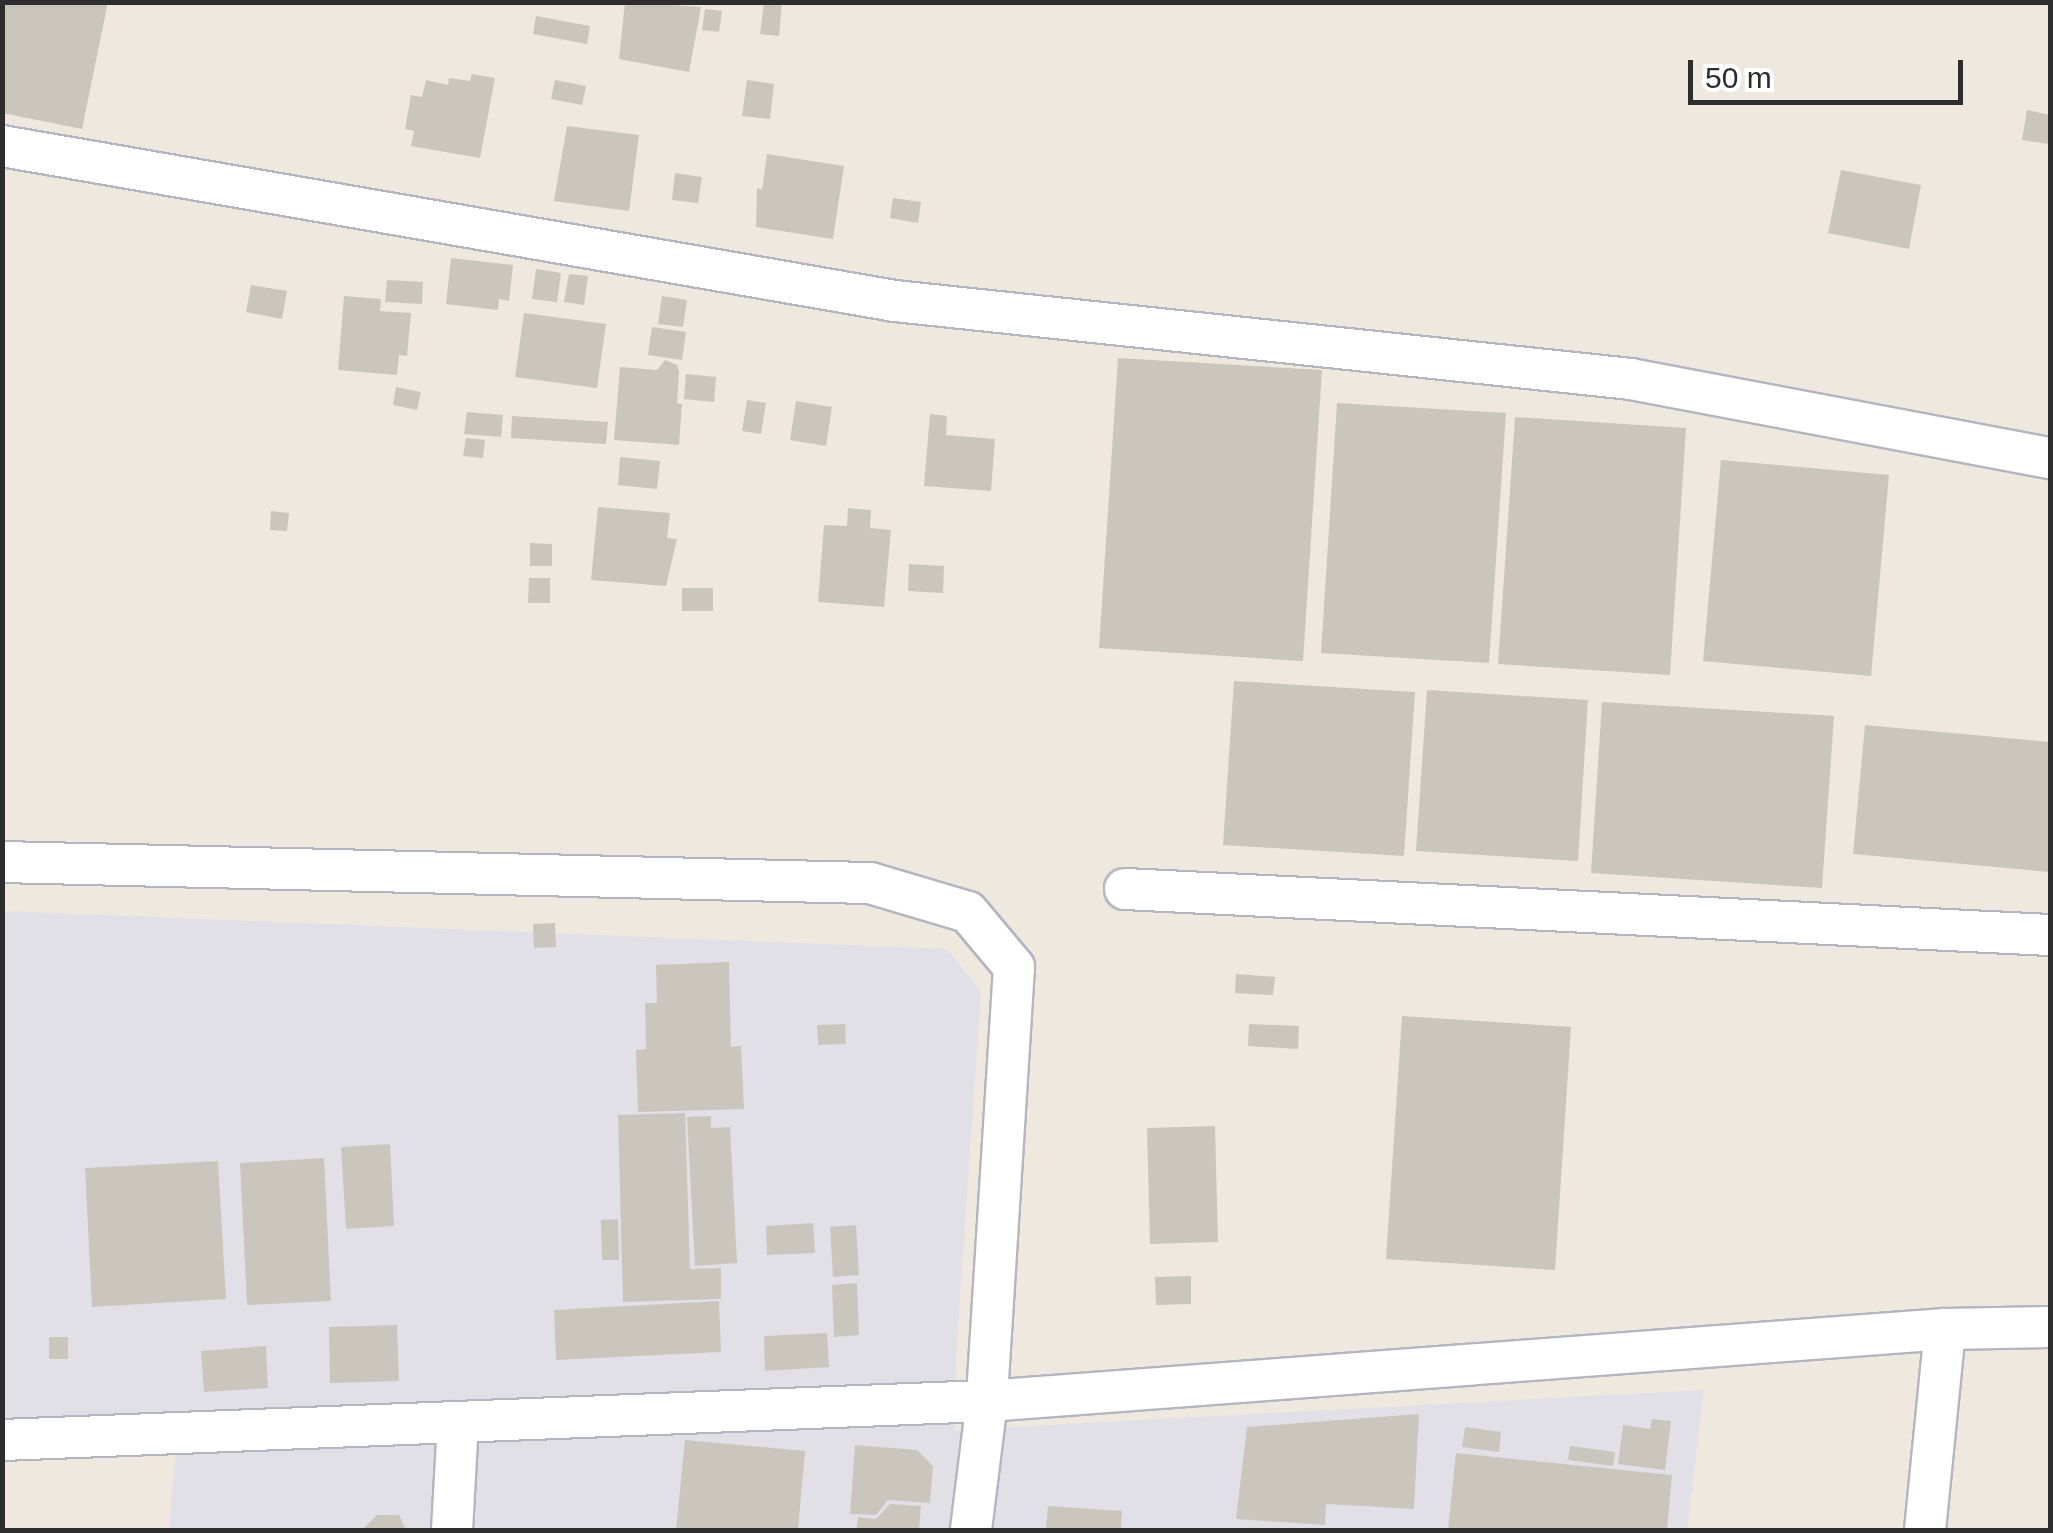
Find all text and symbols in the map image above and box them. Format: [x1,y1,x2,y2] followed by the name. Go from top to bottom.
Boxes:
[1693,40,1968,102] scale bar
[1705,61,1772,94] text: 50 m

